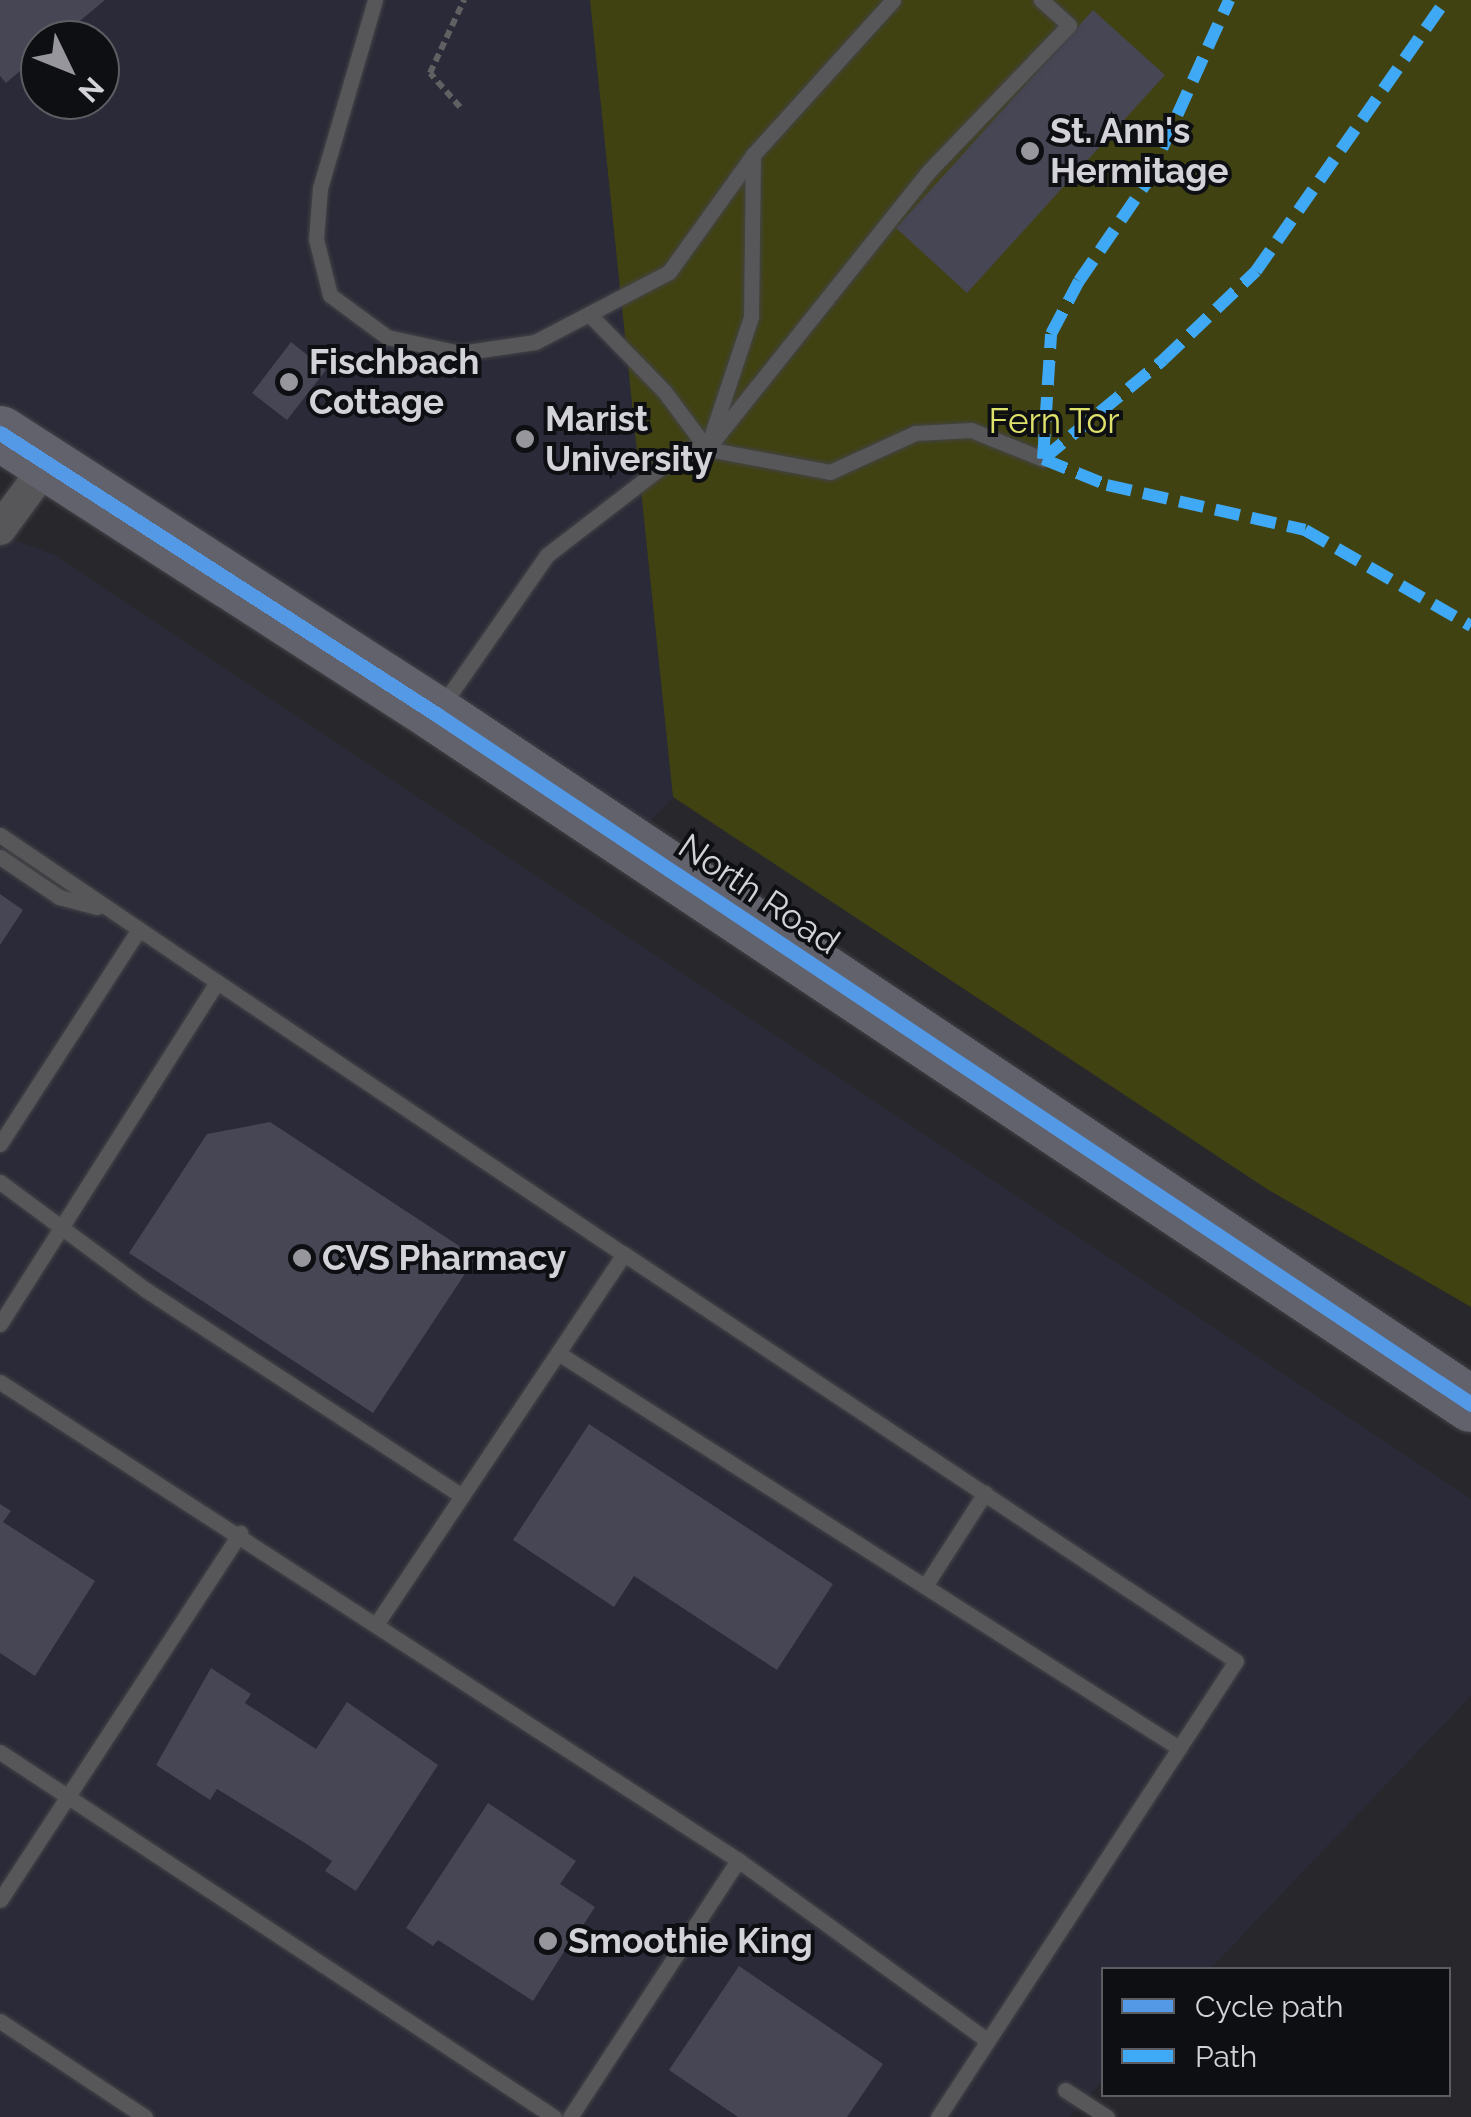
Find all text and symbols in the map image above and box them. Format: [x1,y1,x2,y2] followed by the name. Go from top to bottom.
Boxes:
[20,20,120,120] north arrow
[71,70,110,109] text: N
[1050,110,1228,192] place label: St. Ann's Hermitage
[1019,140,1041,162] marker: St. Ann's Hermitage
[309,341,479,423] place label: Fischbach Cottage
[278,371,300,393] marker: Fischbach Cottage
[545,398,713,480] place label: Marist University
[988,400,1120,442] park label: Fern Tor
[514,428,536,450] marker: Marist University
[671,825,847,963] street label: North Road
[322,1237,566,1279] place label: CVS Pharmacy
[291,1247,313,1269] marker: CVS Pharmacy
[568,1920,813,1962] place label: Smoothie King
[537,1930,559,1952] marker: Smoothie King
[1101,1967,1451,2097] legend
[1195,1989,1343,2024] text: Cycle path
[1195,2039,1257,2074] text: Path

